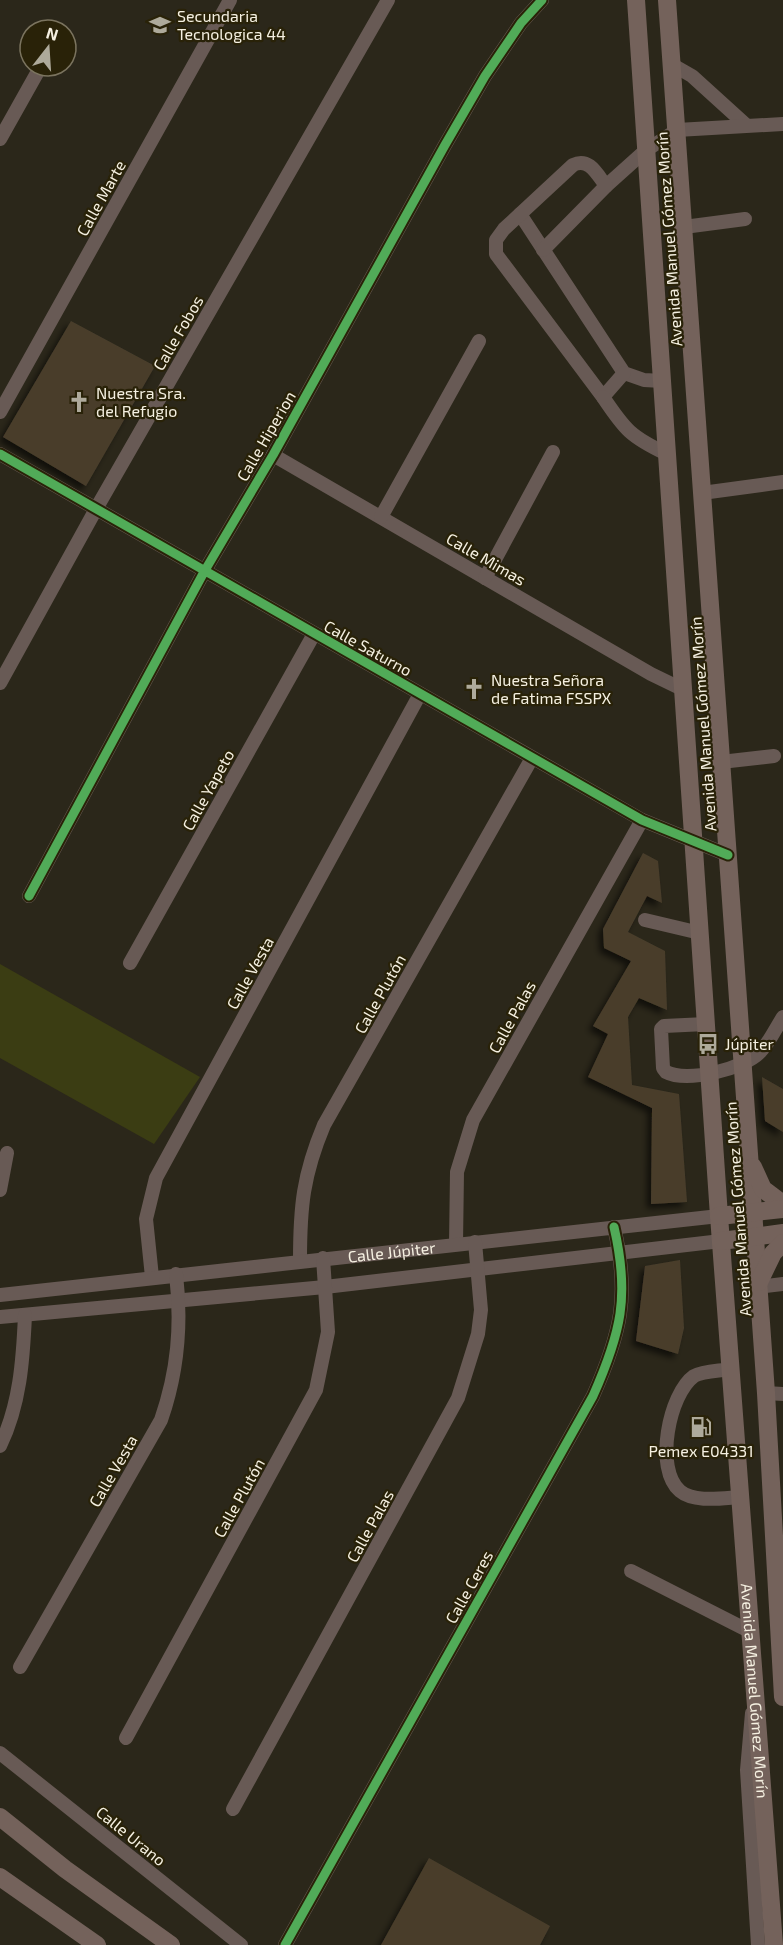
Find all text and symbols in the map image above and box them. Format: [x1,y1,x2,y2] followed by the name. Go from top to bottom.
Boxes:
[177,6,286,43] place label: Secundaria Tecnologica 44
[148,13,172,37] school or university icon: Secundaria Tecnologica 44
[18,18,78,78] north arrow
[44,22,61,44] text: N
[652,131,685,347] street label: Avenida Manuel Gómez Morín
[72,157,129,239] street label: Calle Marte
[148,292,207,374] street label: Calle Fobos
[96,383,186,420] place label: Nuestra Sra. del Refugio
[232,387,299,484] street label: Calle Hiperion
[67,390,91,414] church icon: Nuestra Sra. del Refugio
[443,528,529,589] street label: Calle Mimas
[321,616,415,679] street label: Calle Saturno
[686,616,719,832] street label: Avenida Manuel Gómez Morín
[491,670,612,707] place label: Nuestra Señora de Fatima FSSPX
[462,677,486,701] church icon: Nuestra Señora de Fatima FSSPX
[178,746,237,833] street label: Calle Yapeto
[222,933,277,1012] street label: Calle Vesta
[350,951,409,1037] street label: Calle Plutón
[484,977,539,1056] street label: Calle Palas
[696,1032,720,1056] bus stop icon: Júpiter
[725,1034,774,1053] place label: Júpiter
[721,1101,754,1317] street label: Avenida Manuel Gómez Morín
[347,1237,437,1266] street label: Calle Júpiter
[689,1415,713,1439] fuel station icon: Pemex E04331
[84,1431,141,1510] street label: Calle Vesta
[648,1441,754,1460] place label: Pemex E04331
[209,1455,268,1541] street label: Calle Plutón
[342,1486,397,1565] street label: Calle Palas
[441,1547,496,1626] street label: Calle Ceres
[738,1583,773,1799] street label: Avenida Manuel Gómez Morín
[93,1802,170,1869] street label: Calle Urano

